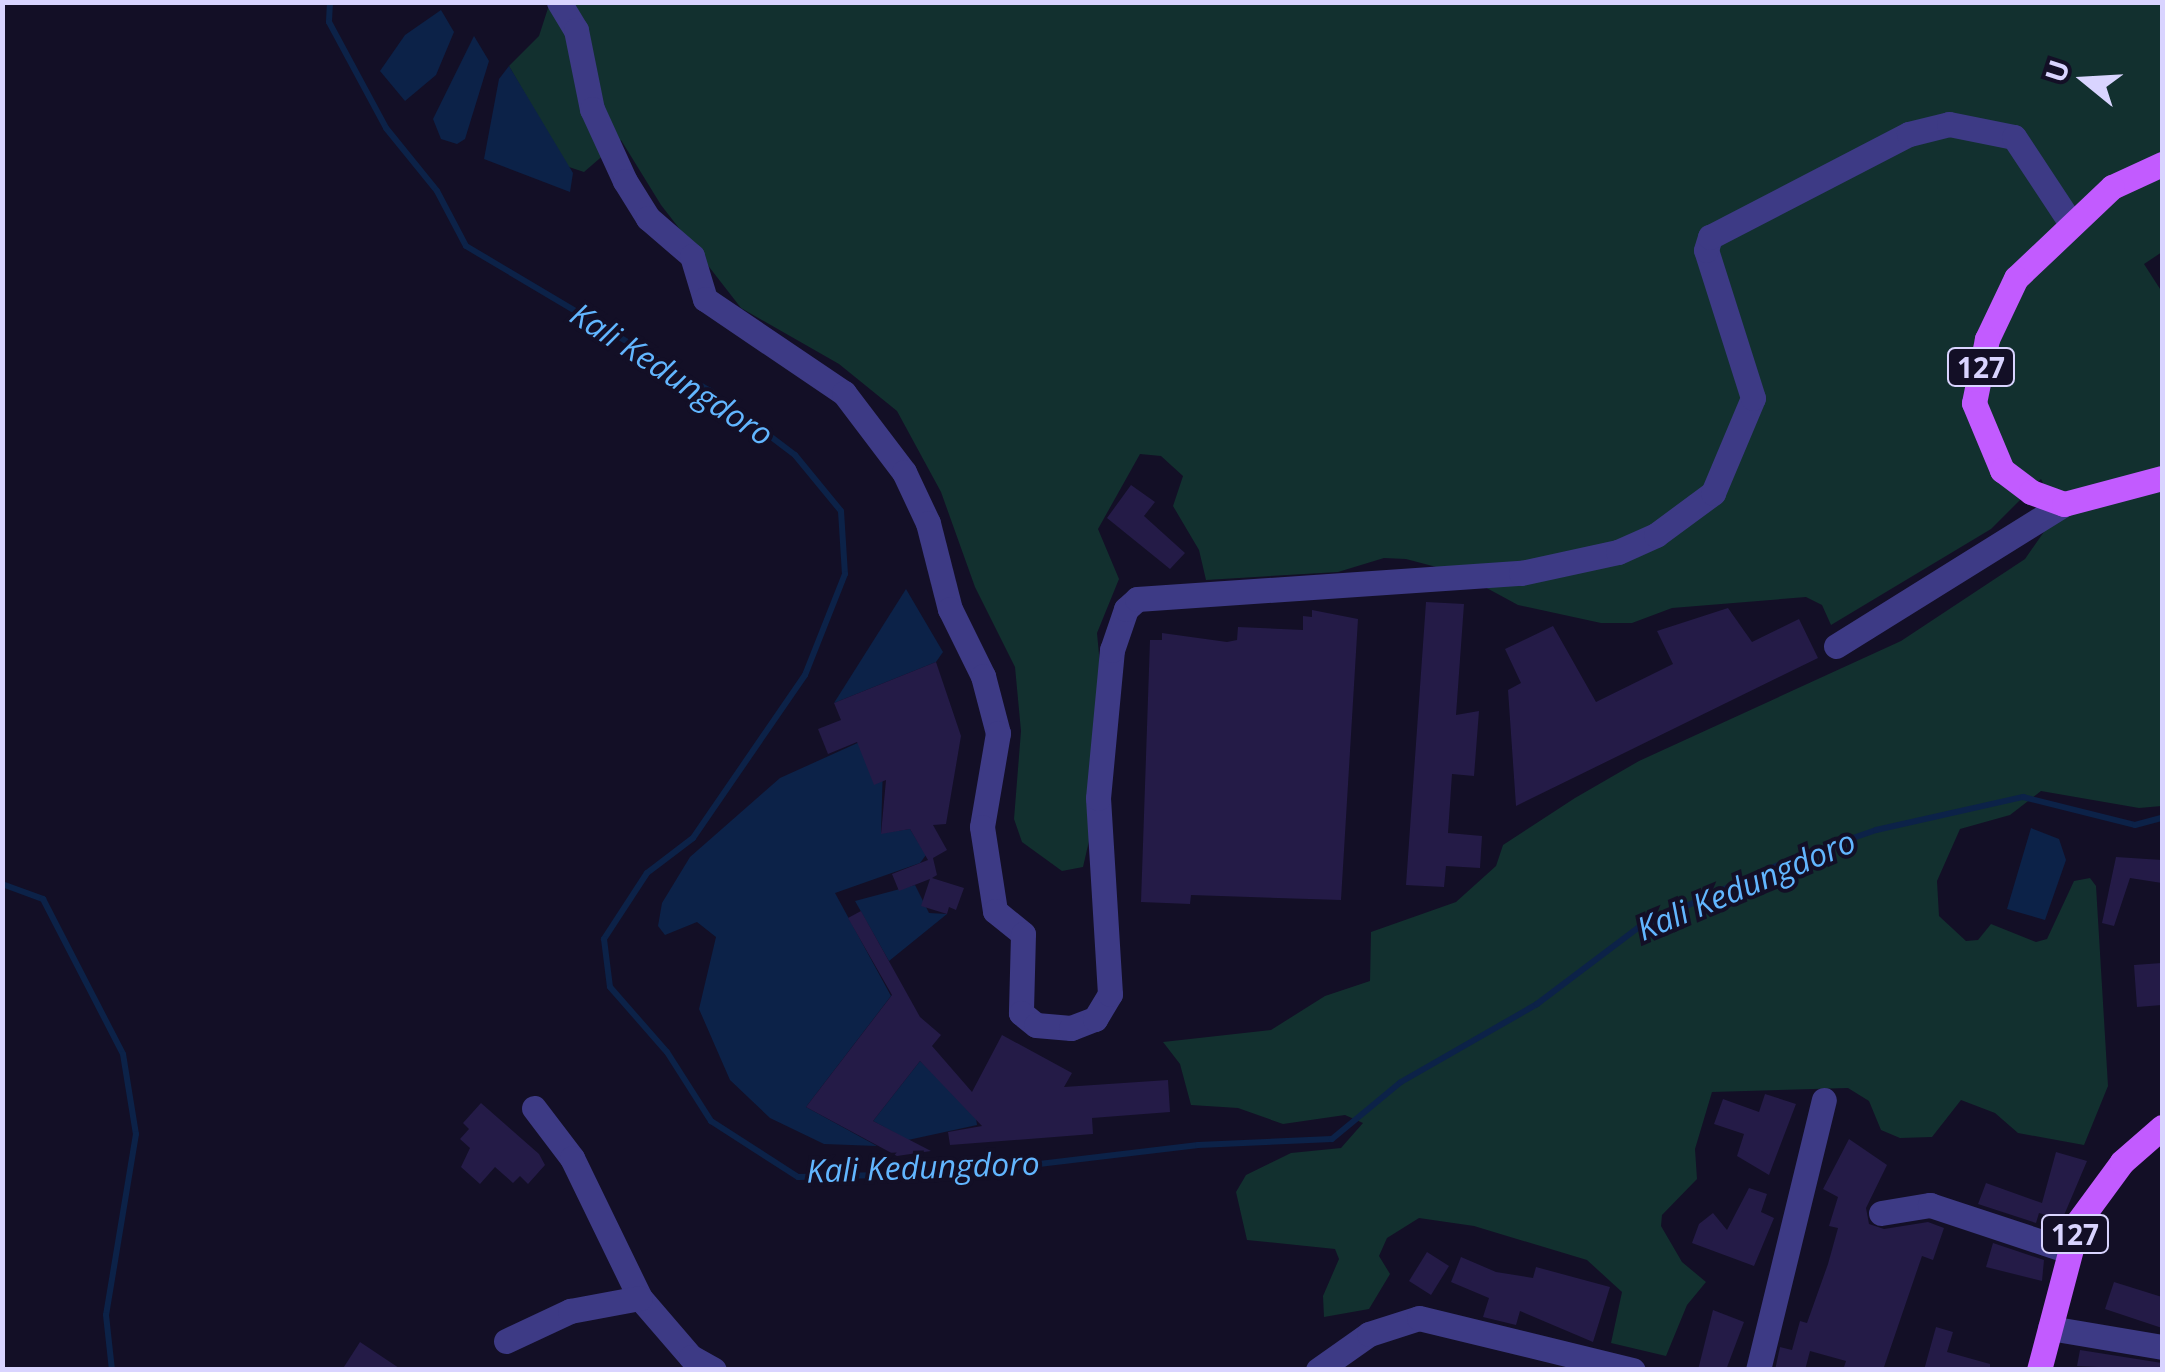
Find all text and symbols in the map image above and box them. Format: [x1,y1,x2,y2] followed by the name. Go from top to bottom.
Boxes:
[2035,30,2135,130] north arrow
[2035,55,2078,87] text: U
[564,294,780,454] water label: Kali Kedungdoro
[1946,344,2016,390] road number: 127
[1631,822,1861,948] water label: Kali Kedungdoro
[806,1144,1040,1190] water label: Kali Kedungdoro
[2040,1211,2110,1257] road number: 127

